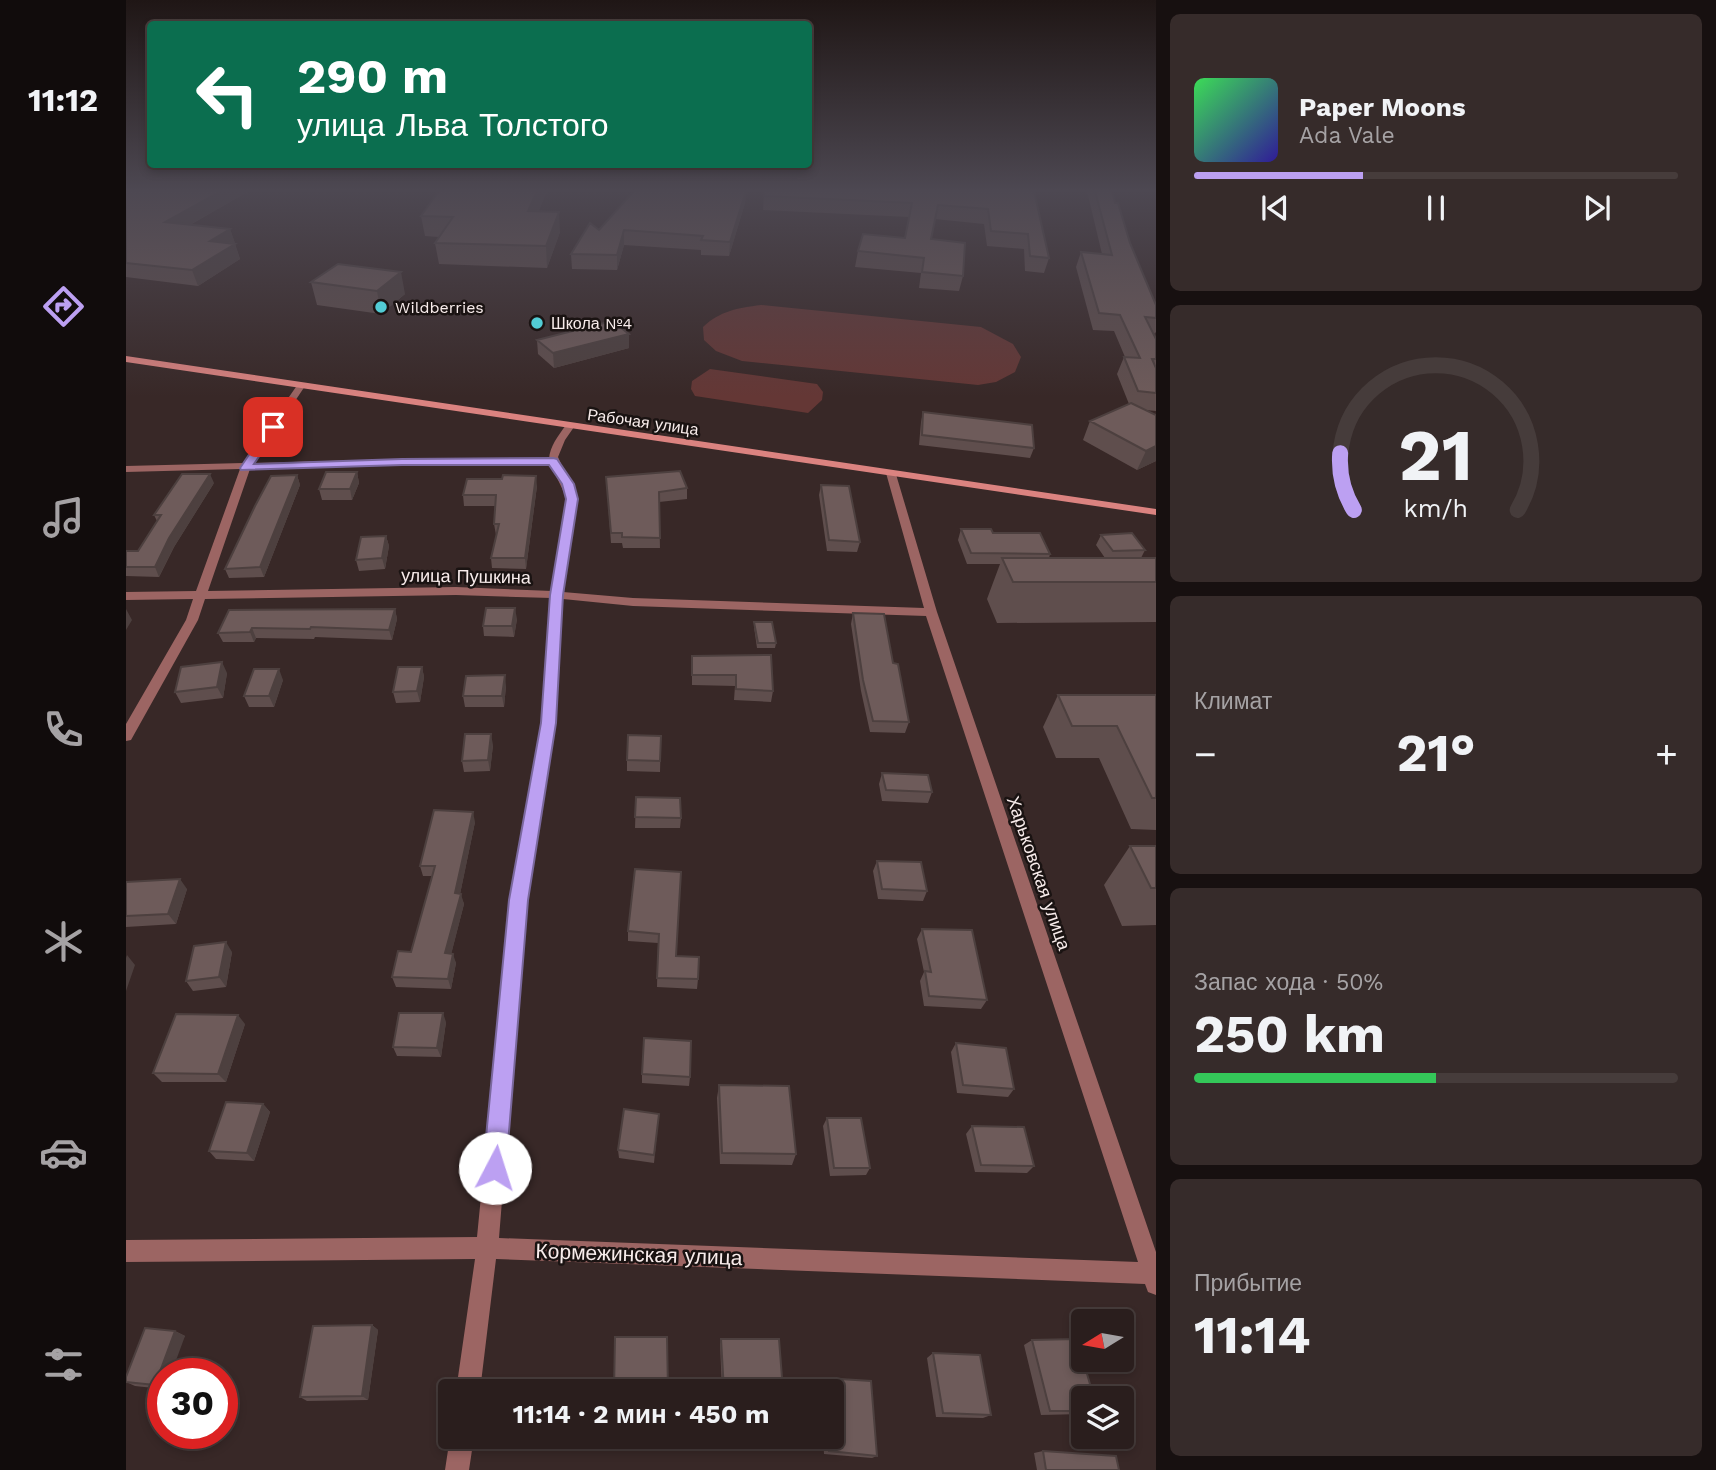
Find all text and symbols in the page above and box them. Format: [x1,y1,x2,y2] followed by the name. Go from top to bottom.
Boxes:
[297,47,448,105] text: 290 m
[182,49,273,140] icon: left
[28,81,98,119] text: 11:12
[1299,92,1466,122] text: Paper Moons
[297,106,609,144] text: улица Льва Толстого
[1299,122,1395,149] text: Ada Vale
[1256,189,1294,227] icon: previous
[1417,189,1455,227] icon: pause
[1578,189,1616,227] icon: next
[39,282,88,331] icon: directions
[395,298,484,317] place label: Wildberries
[373,299,389,315] marker: Wildberries
[551,314,633,333] place label: Школа №4
[529,315,545,331] marker: Школа №4
[243,397,303,457] pin
[586,405,700,439] street label: Рабочая улица
[254,408,292,446] icon: arrive
[1399,412,1473,498] text: 21
[39,493,88,542] icon: music
[1404,494,1468,523] text: km/h
[401,564,532,588] street label: улица Пушкина
[1194,688,1272,715] text: Климат
[39,705,88,754] icon: phone
[1396,723,1476,784] text: 21°
[1194,732,1217,776] text: −
[1655,732,1678,776] text: +
[1003,793,1076,954] street label: Харьковская улица
[39,917,88,966] icon: climate
[1194,969,1383,996] text: Запас хода · 50%
[1194,1004,1385,1065] text: 250 km
[39,1128,88,1177] icon: car
[458,1131,532,1205] position arrow
[535,1238,743,1270] street label: Кормежинская улица
[1194,1270,1302,1297] text: Прибытие
[1194,1305,1311,1366] text: 11:14
[1071,1309,1134,1372] north arrow
[1071,1309,1134,1449] map controls
[39,1340,88,1389] icon: filters
[147,1358,238,1449] speed limit sign: 30
[1071,1386,1134,1449] button: layers
[513,1399,769,1429] text: 11:14 · 2 мин · 450 m

